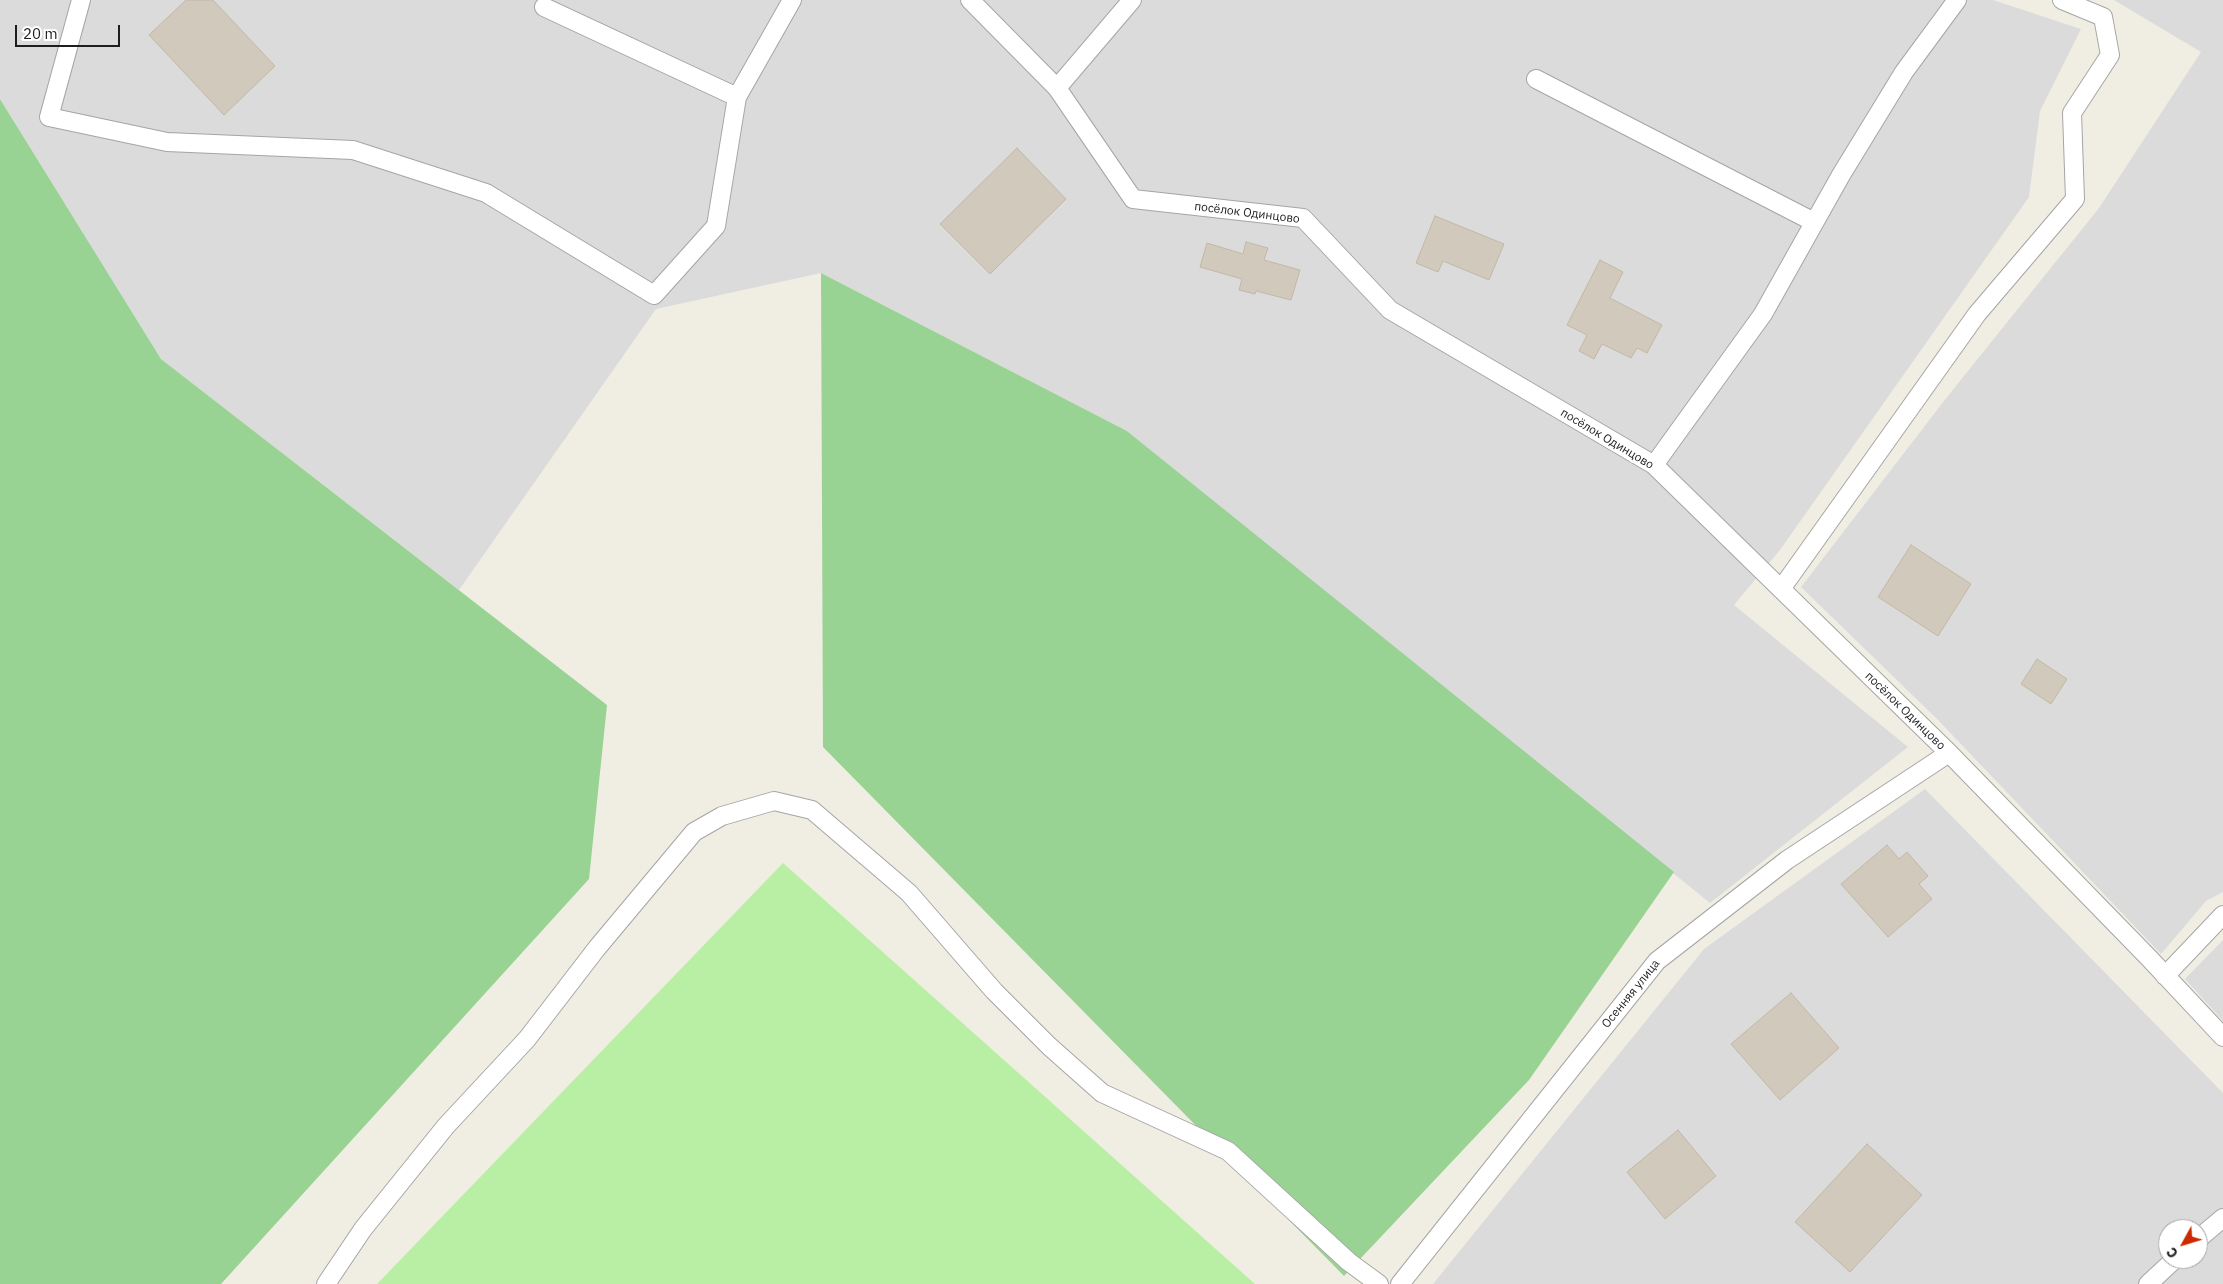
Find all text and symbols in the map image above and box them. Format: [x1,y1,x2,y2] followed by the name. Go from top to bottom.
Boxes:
[18,15,122,47] scale bar
[23,24,58,43] text: 20 m
[1193,199,1301,227] street label: посёлок Одинцово
[1558,406,1656,472] street label: посёлок Одинцово
[1862,669,1948,753] street label: посёлок Одинцово
[1599,957,1663,1031] street label: Осенняя улица
[2158,1219,2208,1269] north arrow
[2162,1244,2182,1262] text: С

